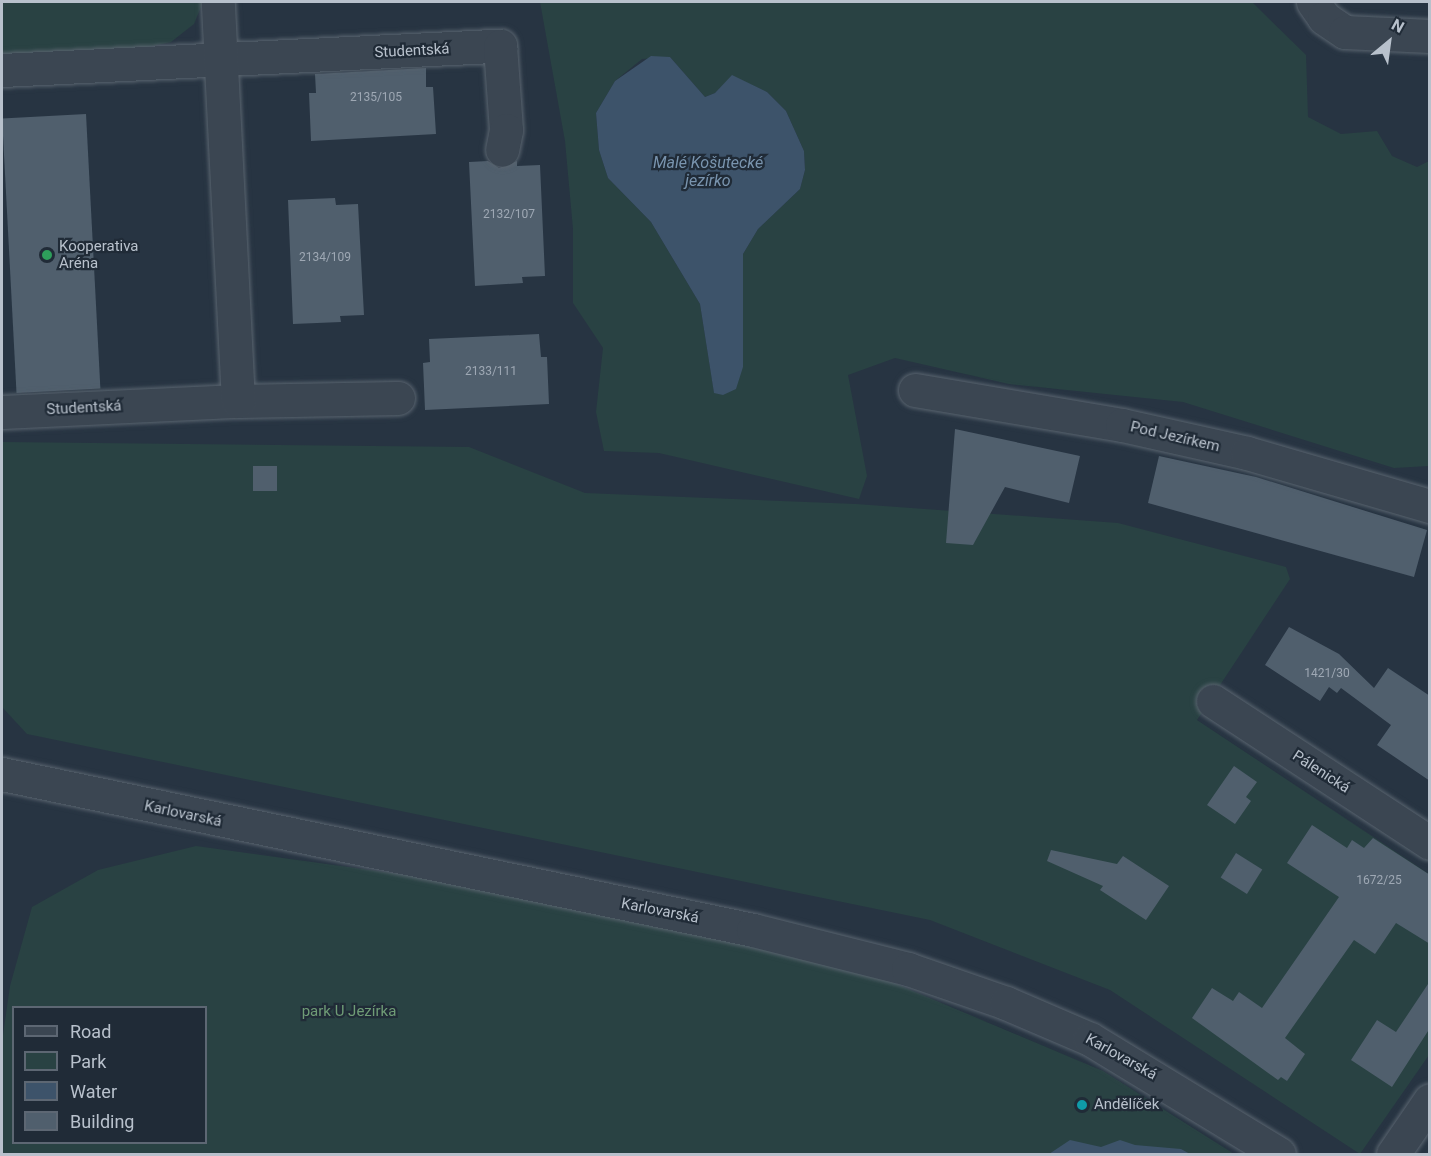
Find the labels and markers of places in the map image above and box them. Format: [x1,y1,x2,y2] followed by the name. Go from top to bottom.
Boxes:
[59,237,139,272] place label: Kooperativa Aréna
[40,248,54,262] marker: Kooperativa Aréna
[1094,1096,1159,1114] place label: Andělíček
[1075,1098,1089,1112] marker: Andělíček

